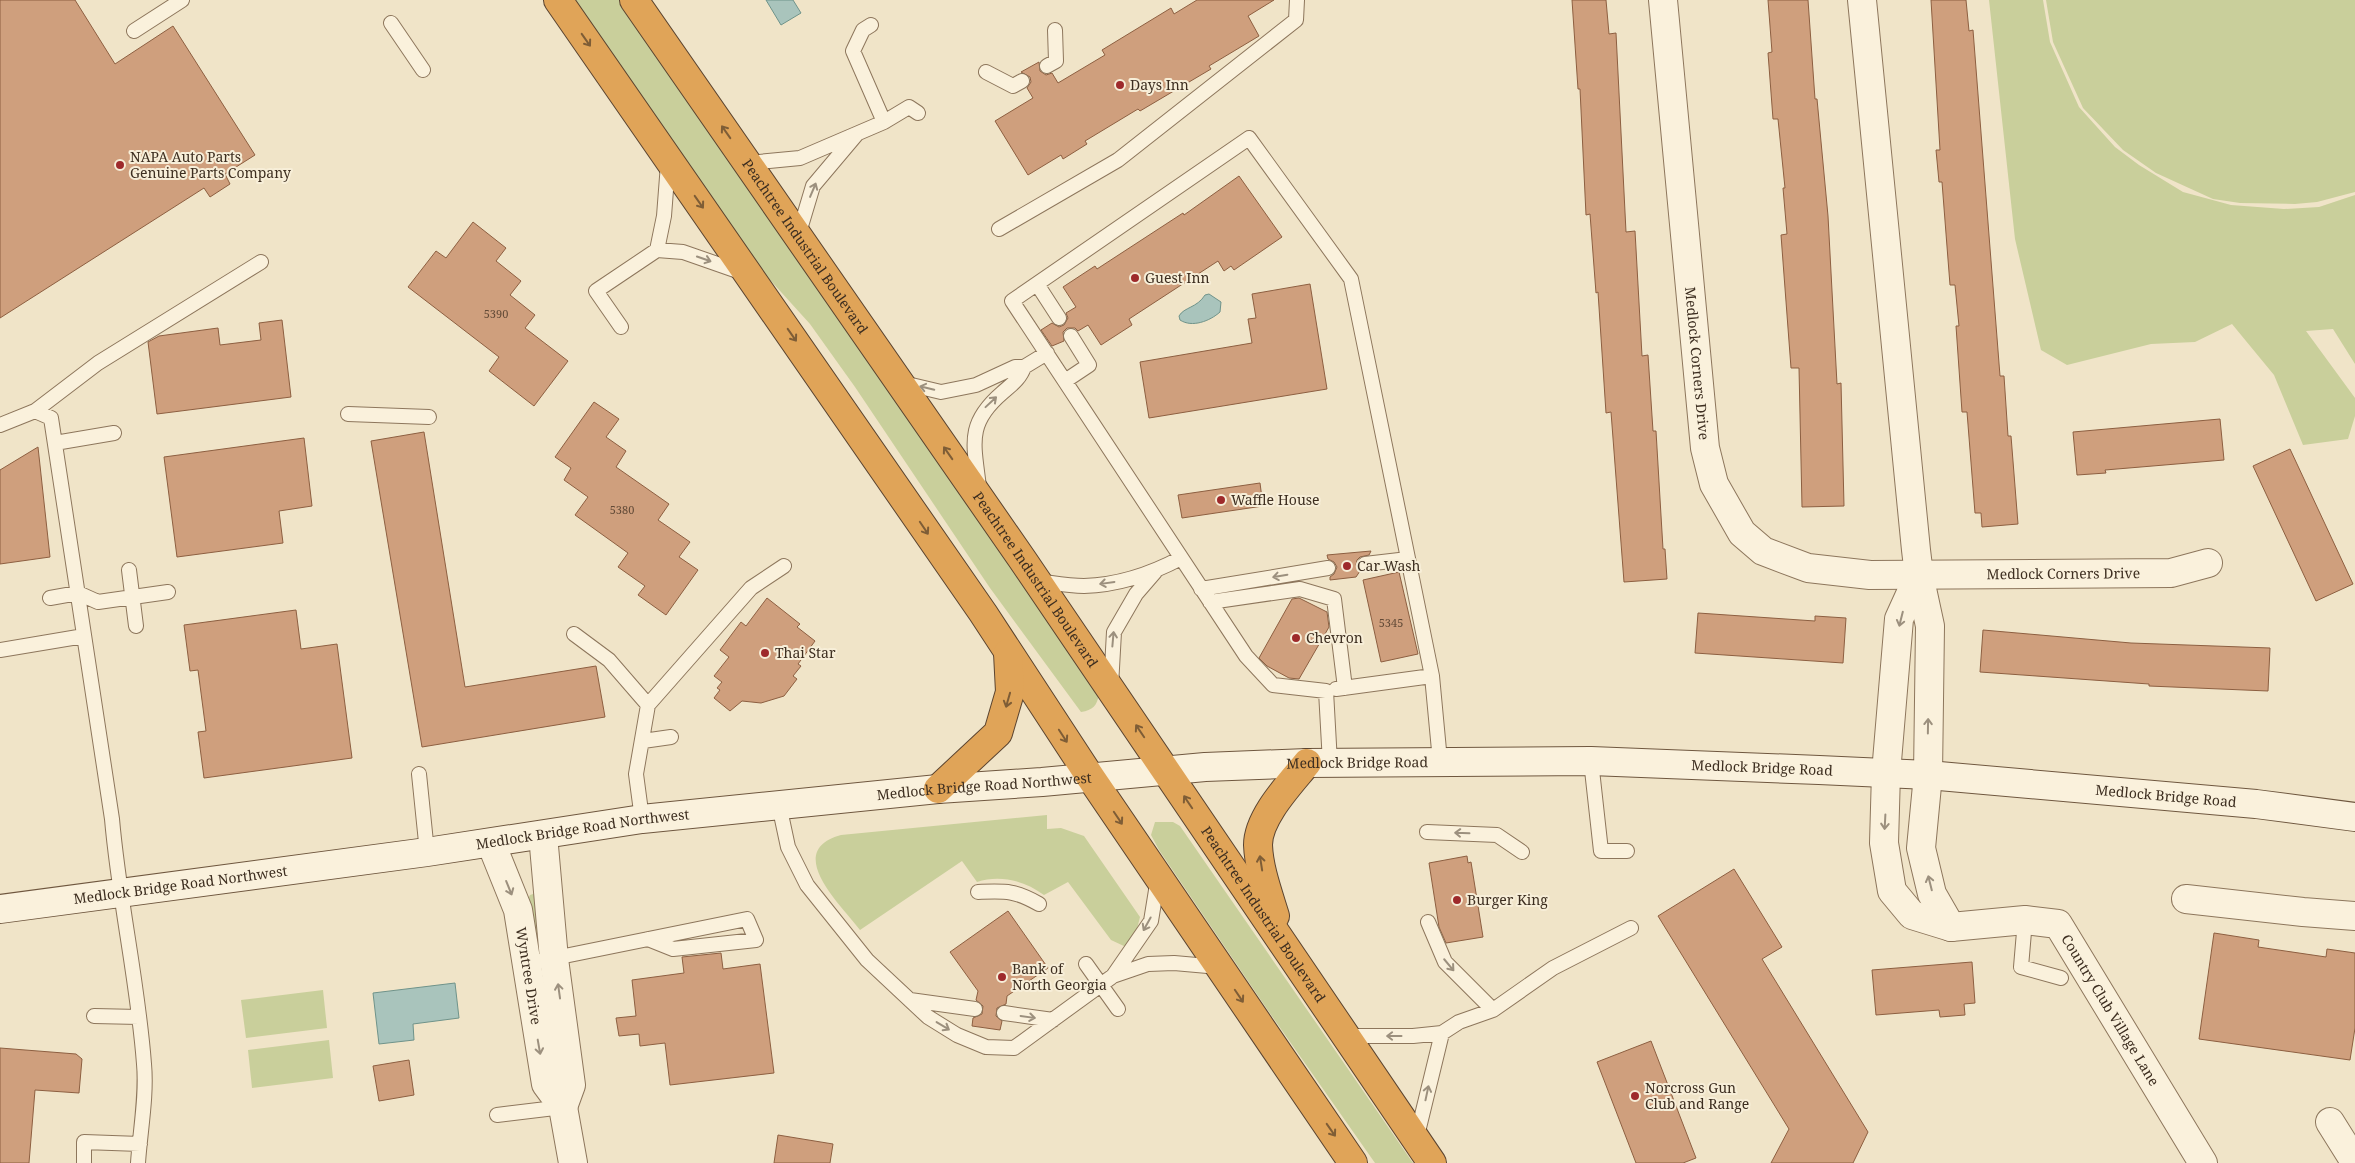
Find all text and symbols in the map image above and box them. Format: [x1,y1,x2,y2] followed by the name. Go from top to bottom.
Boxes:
[581,33,591,47] one-way arrow
[1130,75,1189,94] place label: Days Inn
[1114,79,1126,91] marker: Days Inn
[721,125,731,139] one-way arrow
[130,147,291,182] place label: NAPA Auto Parts Genuine Parts Company
[738,155,873,338] street label: Peachtree Industrial Boulevard
[114,159,126,171] marker: NAPA Auto Parts Genuine Parts Company
[808,183,818,198] one-way arrow
[694,195,704,209] one-way arrow
[696,255,712,264] one-way arrow
[1145,268,1209,287] place label: Guest Inn
[1129,272,1141,284] marker: Guest Inn
[1681,286,1714,441] street label: Medlock Corners Drive
[484,306,508,321] house number: 5390
[787,328,797,342] one-way arrow
[920,383,936,393] one-way arrow
[985,396,998,408] one-way arrow
[943,446,953,460] one-way arrow
[969,488,1103,671] street label: Peachtree Industrial Boulevard
[1231,490,1320,509] place label: Waffle House
[1215,494,1227,506] marker: Waffle House
[610,502,634,517] house number: 5380
[919,520,929,534] one-way arrow
[1357,556,1421,575] place label: Car Wash
[1341,560,1353,572] marker: Car Wash
[1986,563,2140,583] street label: Medlock Corners Drive
[1273,571,1289,581] one-way arrow
[1100,578,1116,588] one-way arrow
[1895,611,1905,627] one-way arrow
[1379,615,1403,630] house number: 5345
[1306,628,1363,647] place label: Chevron
[1109,632,1118,648] one-way arrow
[1290,632,1302,644] marker: Chevron
[775,643,836,662] place label: Thai Star
[759,647,771,659] marker: Thai Star
[1002,691,1012,707] one-way arrow
[1923,718,1933,734] one-way arrow
[1135,724,1145,738] one-way arrow
[1058,729,1068,743] one-way arrow
[1286,752,1428,773] street label: Medlock Bridge Road
[1691,755,1834,780] street label: Medlock Bridge Road
[876,767,1092,804] street label: Medlock Bridge Road Northwest
[2095,780,2238,811] street label: Medlock Bridge Road
[1183,795,1193,809] one-way arrow
[474,804,690,853] street label: Medlock Bridge Road Northwest
[1113,811,1123,825] one-way arrow
[1880,813,1889,829] one-way arrow
[1197,822,1330,1006] street label: Peachtree Industrial Boulevard
[1454,829,1470,838] one-way arrow
[1256,856,1266,872] one-way arrow
[72,861,288,908] street label: Medlock Bridge Road Northwest
[1925,876,1934,892] one-way arrow
[505,880,515,895] one-way arrow
[1467,890,1548,909] place label: Burger King
[1451,894,1463,906] marker: Burger King
[1142,917,1152,931] one-way arrow
[512,926,546,1026] street label: Wyntree Drive
[2057,931,2164,1089] street label: Country Club Village Lane
[1443,958,1454,971] one-way arrow
[1012,959,1107,994] place label: Bank of North Georgia
[996,971,1008,983] marker: Bank of North Georgia
[554,983,564,999] one-way arrow
[1234,988,1244,1002] one-way arrow
[1020,1012,1036,1022] one-way arrow
[936,1022,950,1032] one-way arrow
[1386,1031,1402,1041] one-way arrow
[535,1039,545,1055] one-way arrow
[1645,1078,1749,1113] place label: Norcross Gun Club and Range
[1423,1085,1432,1101] one-way arrow
[1629,1090,1641,1102] marker: Norcross Gun Club and Range
[1326,1123,1336,1137] one-way arrow

